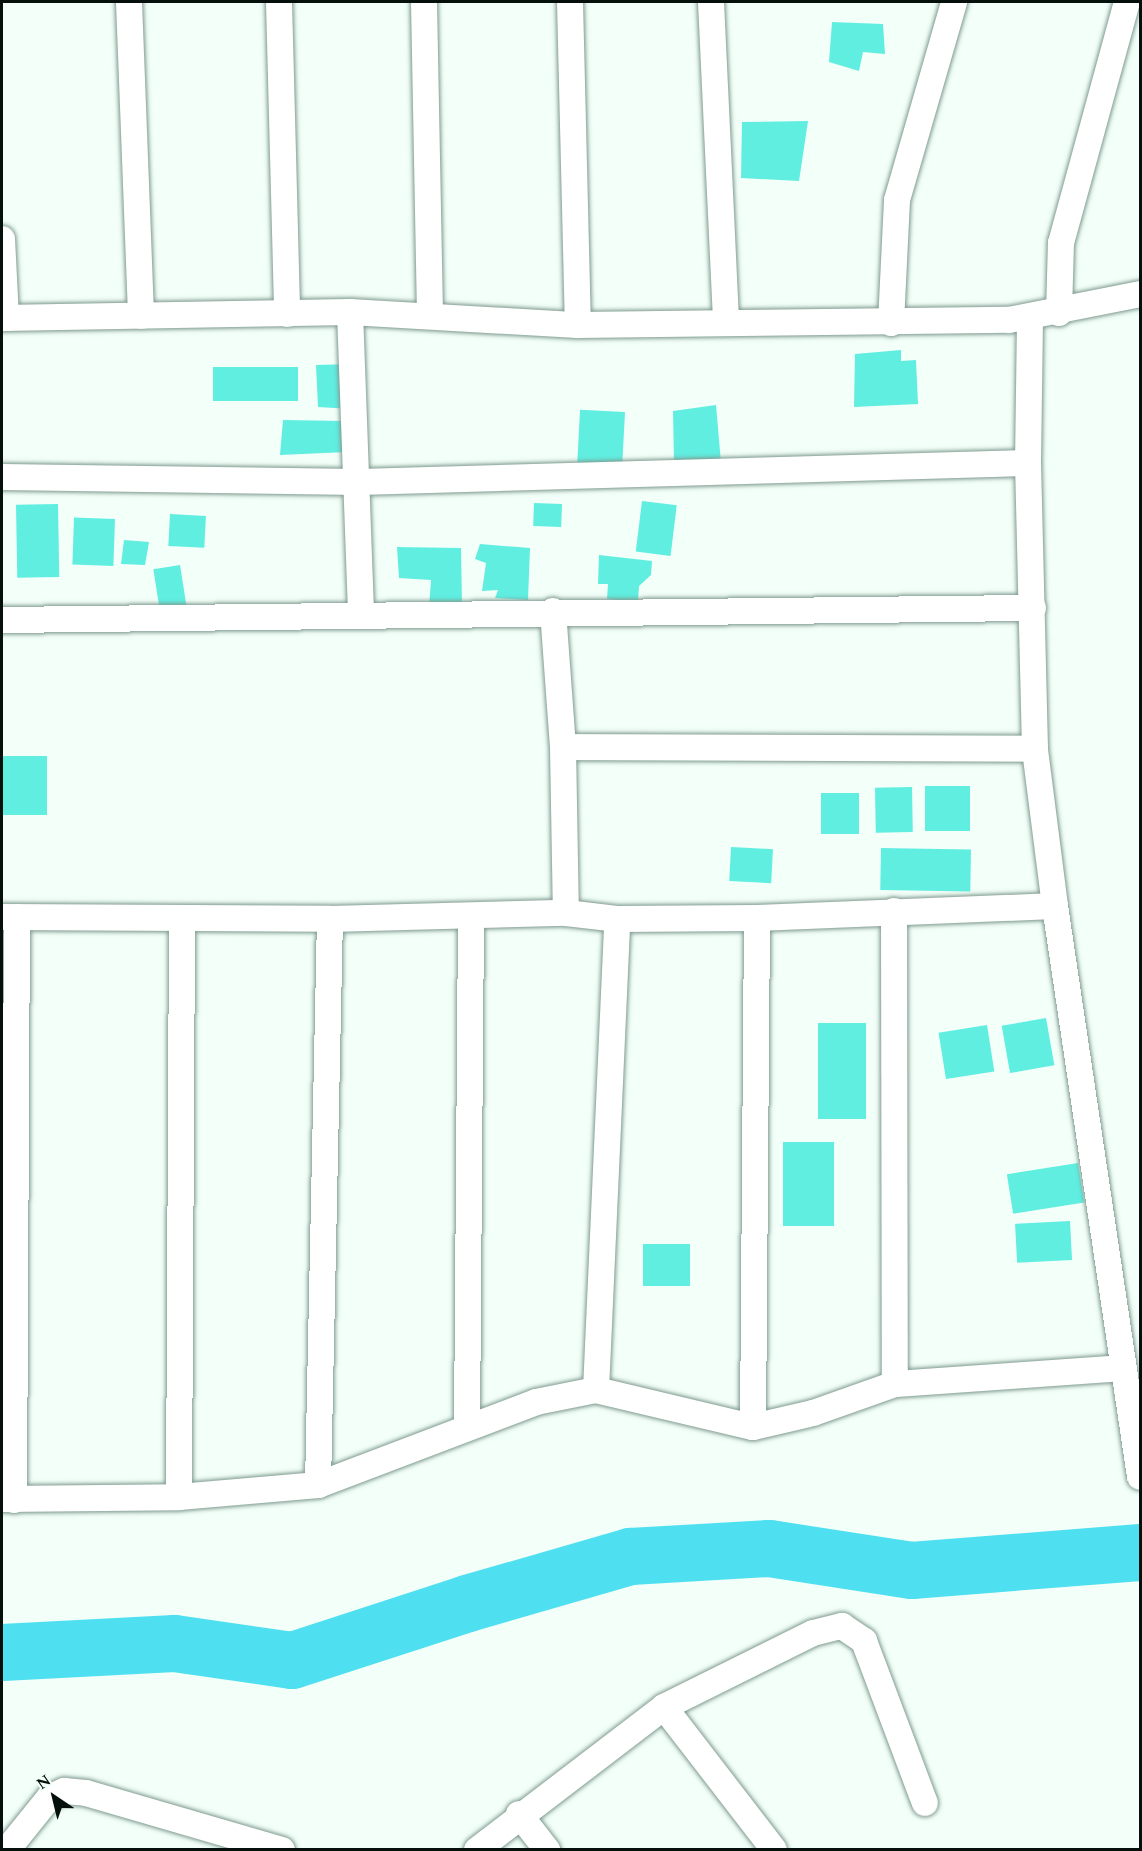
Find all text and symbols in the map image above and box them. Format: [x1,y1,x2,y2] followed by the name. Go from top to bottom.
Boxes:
[24,1767,84,1827] north arrow
[31,1769,56,1796] text: N

